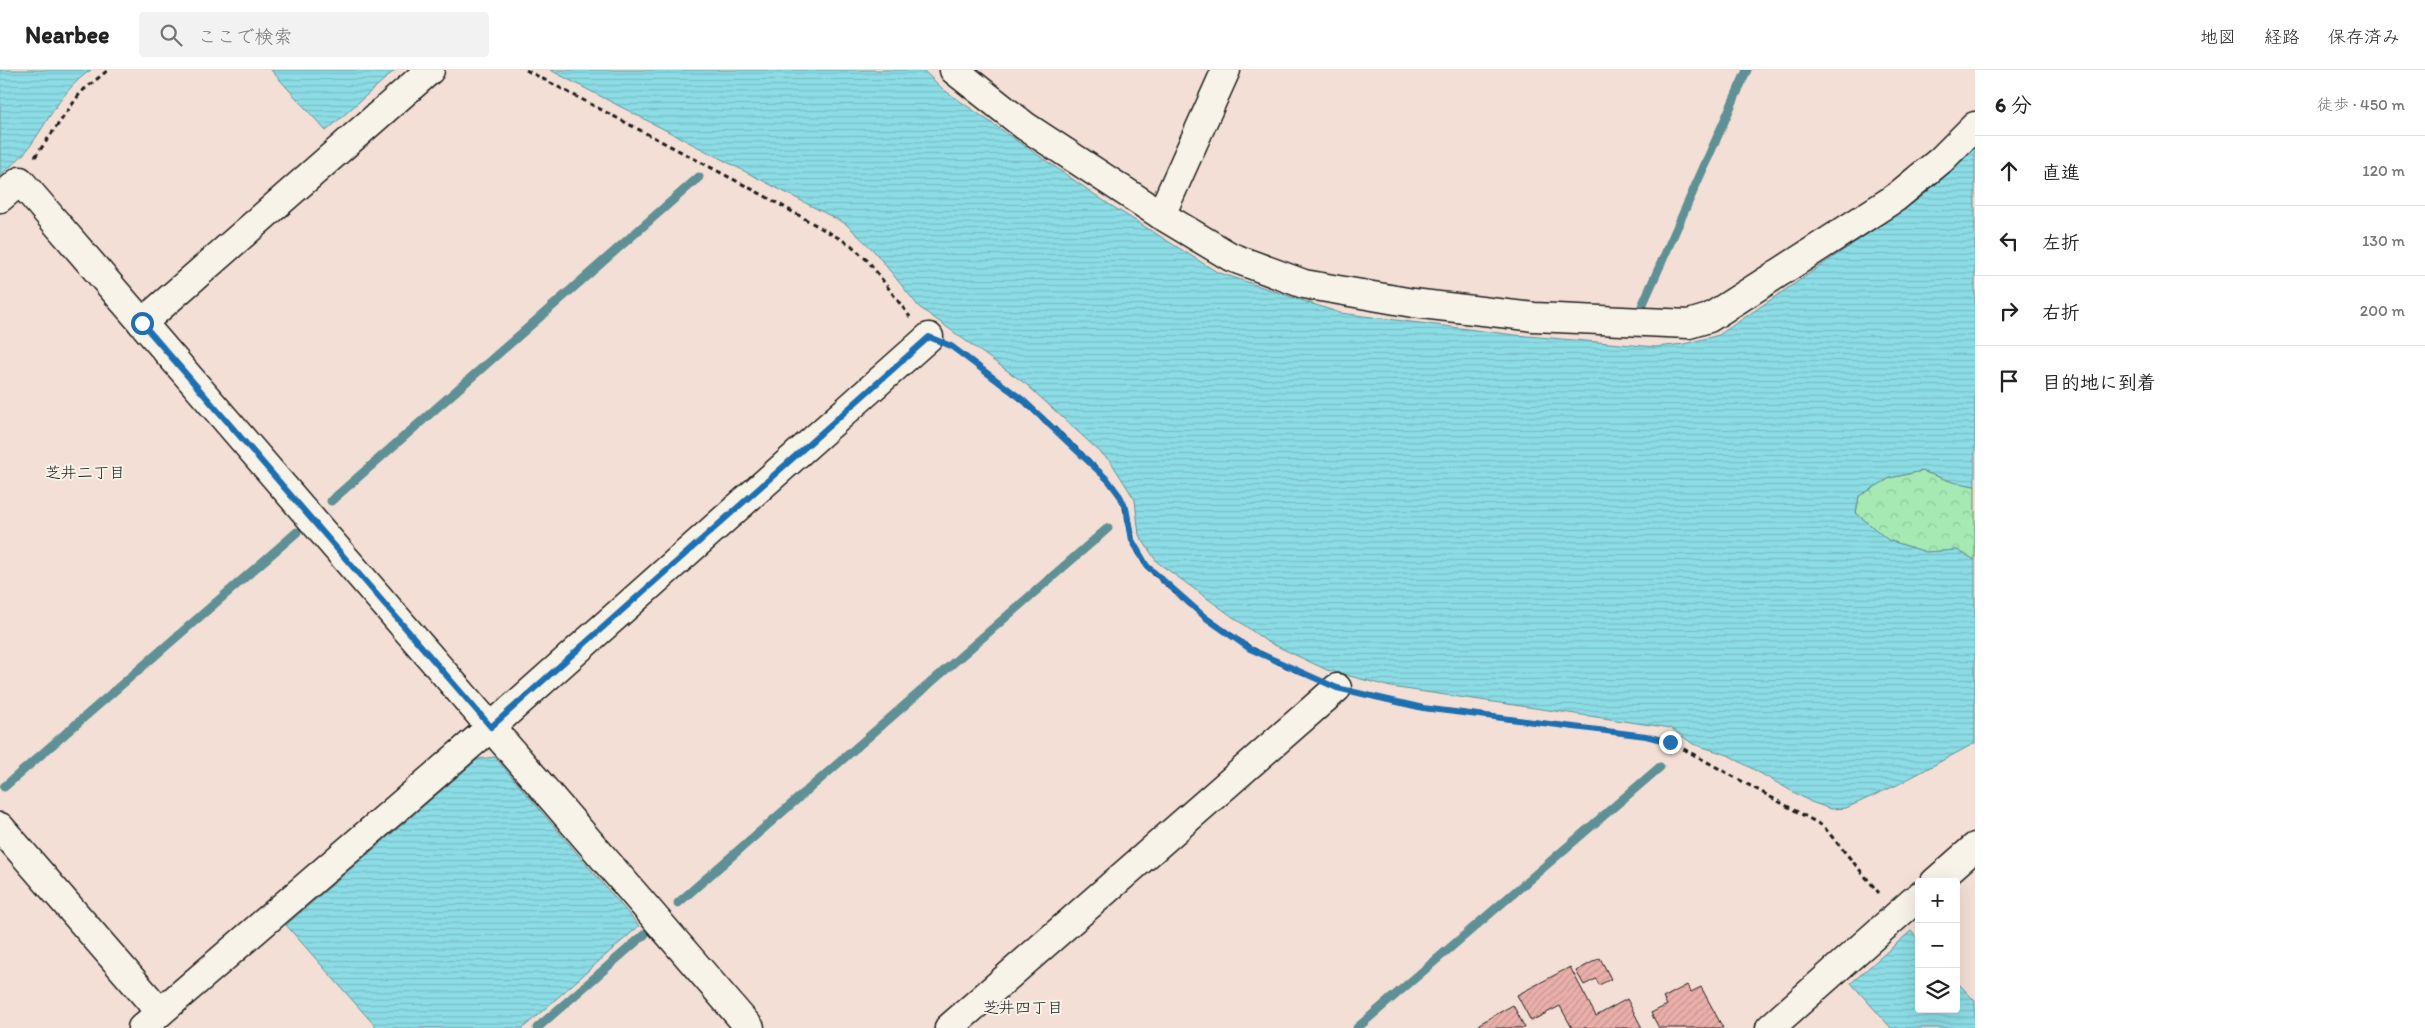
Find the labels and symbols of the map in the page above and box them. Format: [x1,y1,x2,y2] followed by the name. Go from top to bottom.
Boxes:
[131,312,154,335] route start
[45,463,125,482] district label: 芝井二丁目
[1659,731,1682,754] route end
[983,998,1063,1017] district label: 芝井四丁目

